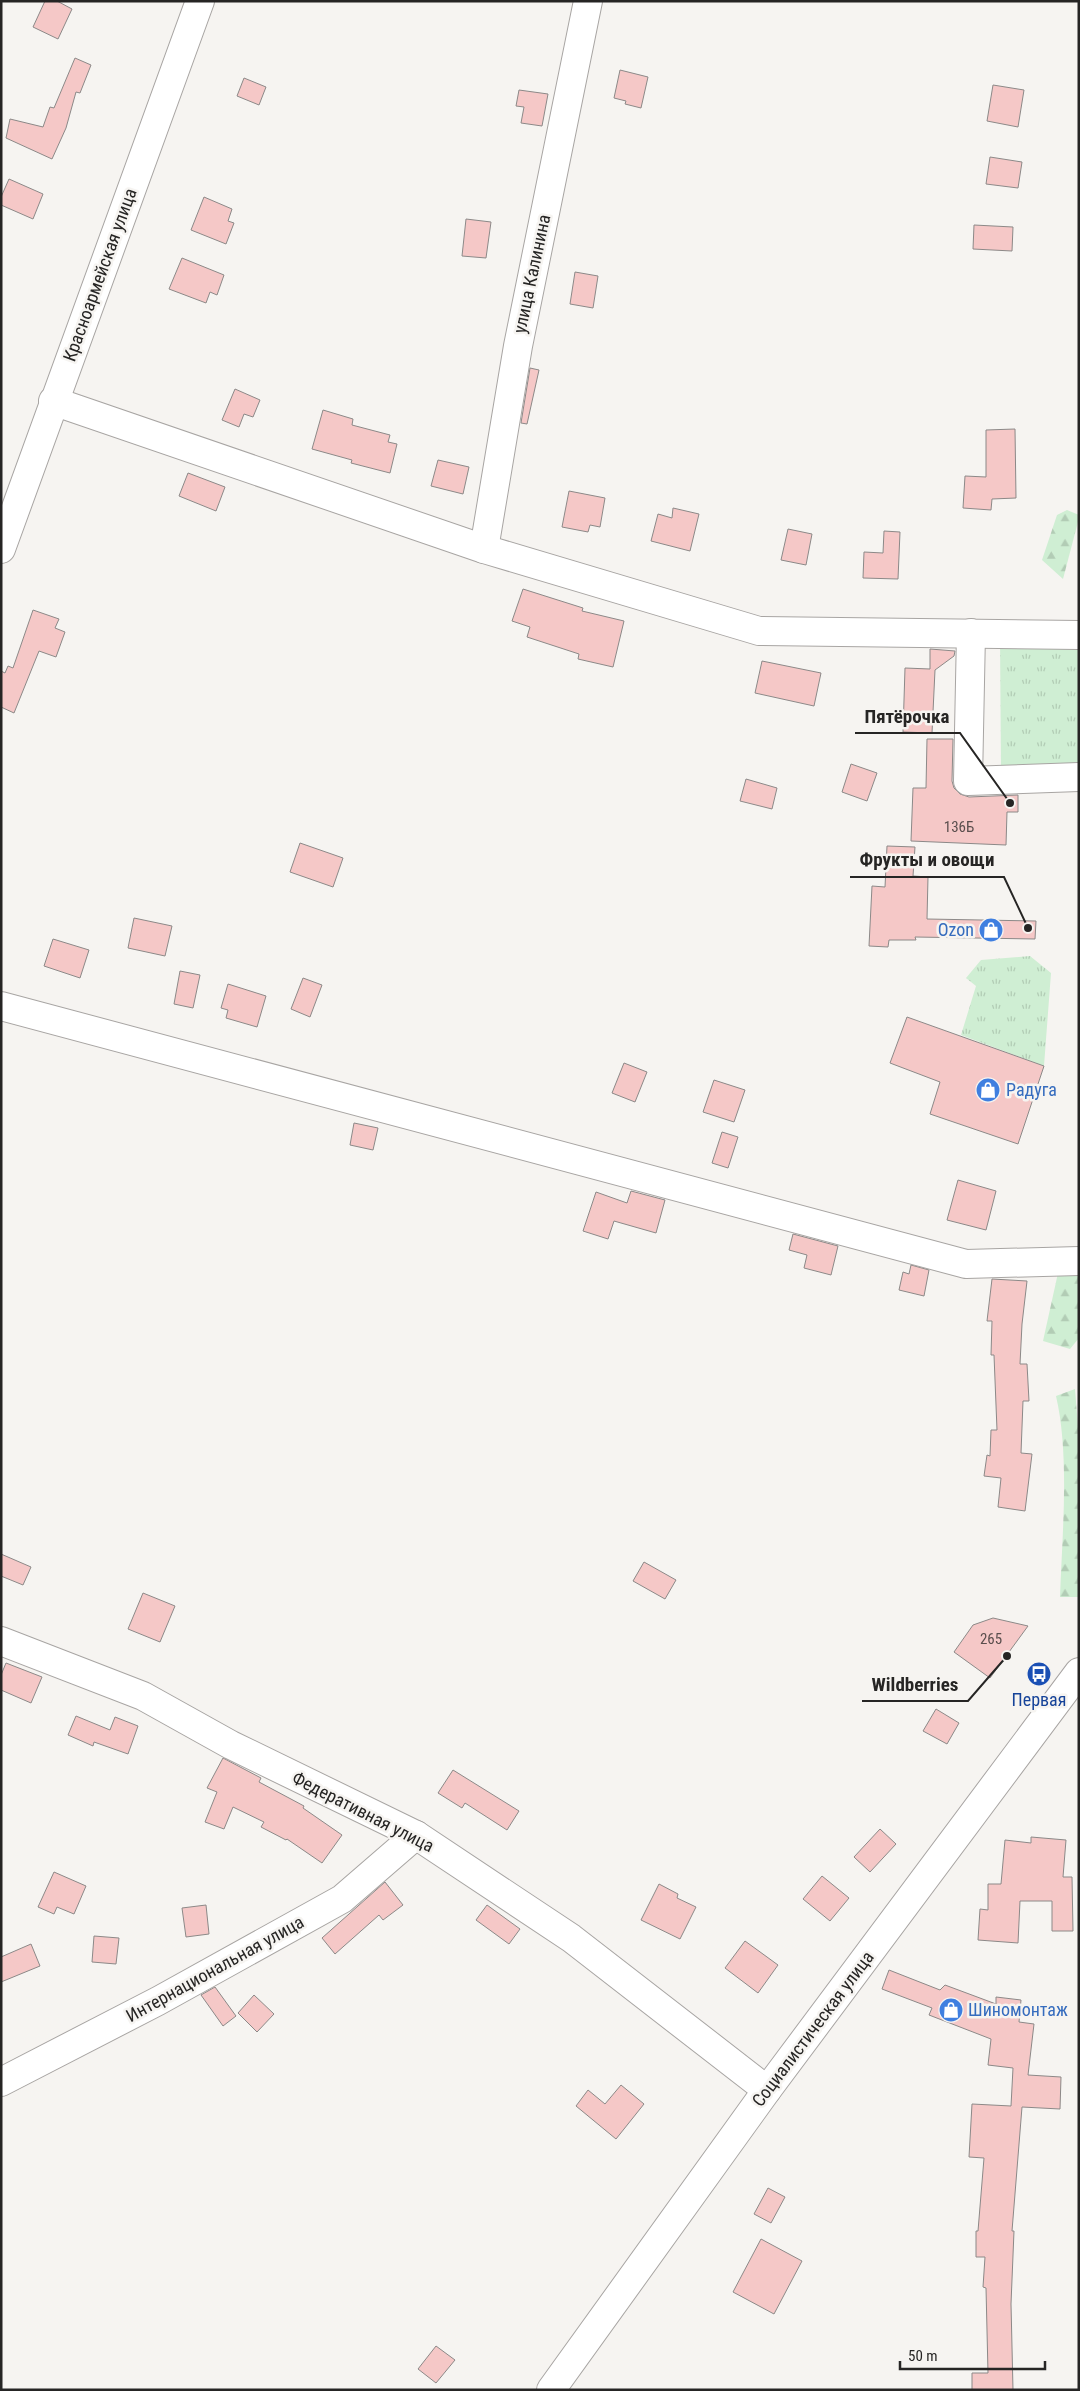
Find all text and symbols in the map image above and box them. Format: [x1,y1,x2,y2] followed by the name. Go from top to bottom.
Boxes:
[58,185,141,364] street label: Красноармейская улица
[509,213,554,335] street label: улица Калинина
[855,699,960,733] callout: Пятёрочка
[865,705,949,728] text: Пятёрочка
[944,818,974,836] house number: 136Б
[850,843,1004,877] callout: Фрукты и овощи
[860,848,994,871] text: Фрукты и овощи
[978,917,1004,943] shop icon: Ozon
[938,919,974,940] place label: Ozon
[975,1077,1001,1103] shop icon: Радуга
[1006,1079,1057,1100] place label: Радуга
[980,1630,1002,1648] house number: 265
[1026,1661,1052,1687] bus stop icon: Первая
[862,1667,968,1701] callout: Wildberries
[872,1673,958,1696] text: Wildberries
[1012,1689,1066,1710] place label: Первая
[289,1767,438,1856] street label: Федеративная улица
[122,1911,307,2026] street label: Интернациональная улица
[747,1947,878,2110] street label: Социалистическая улица
[938,1997,964,2023] shop icon: Шиномонтаж
[968,1999,1068,2020] place label: Шиномонтаж
[900,2338,1045,2370] scale bar
[908,2347,938,2365] text: 50 m

